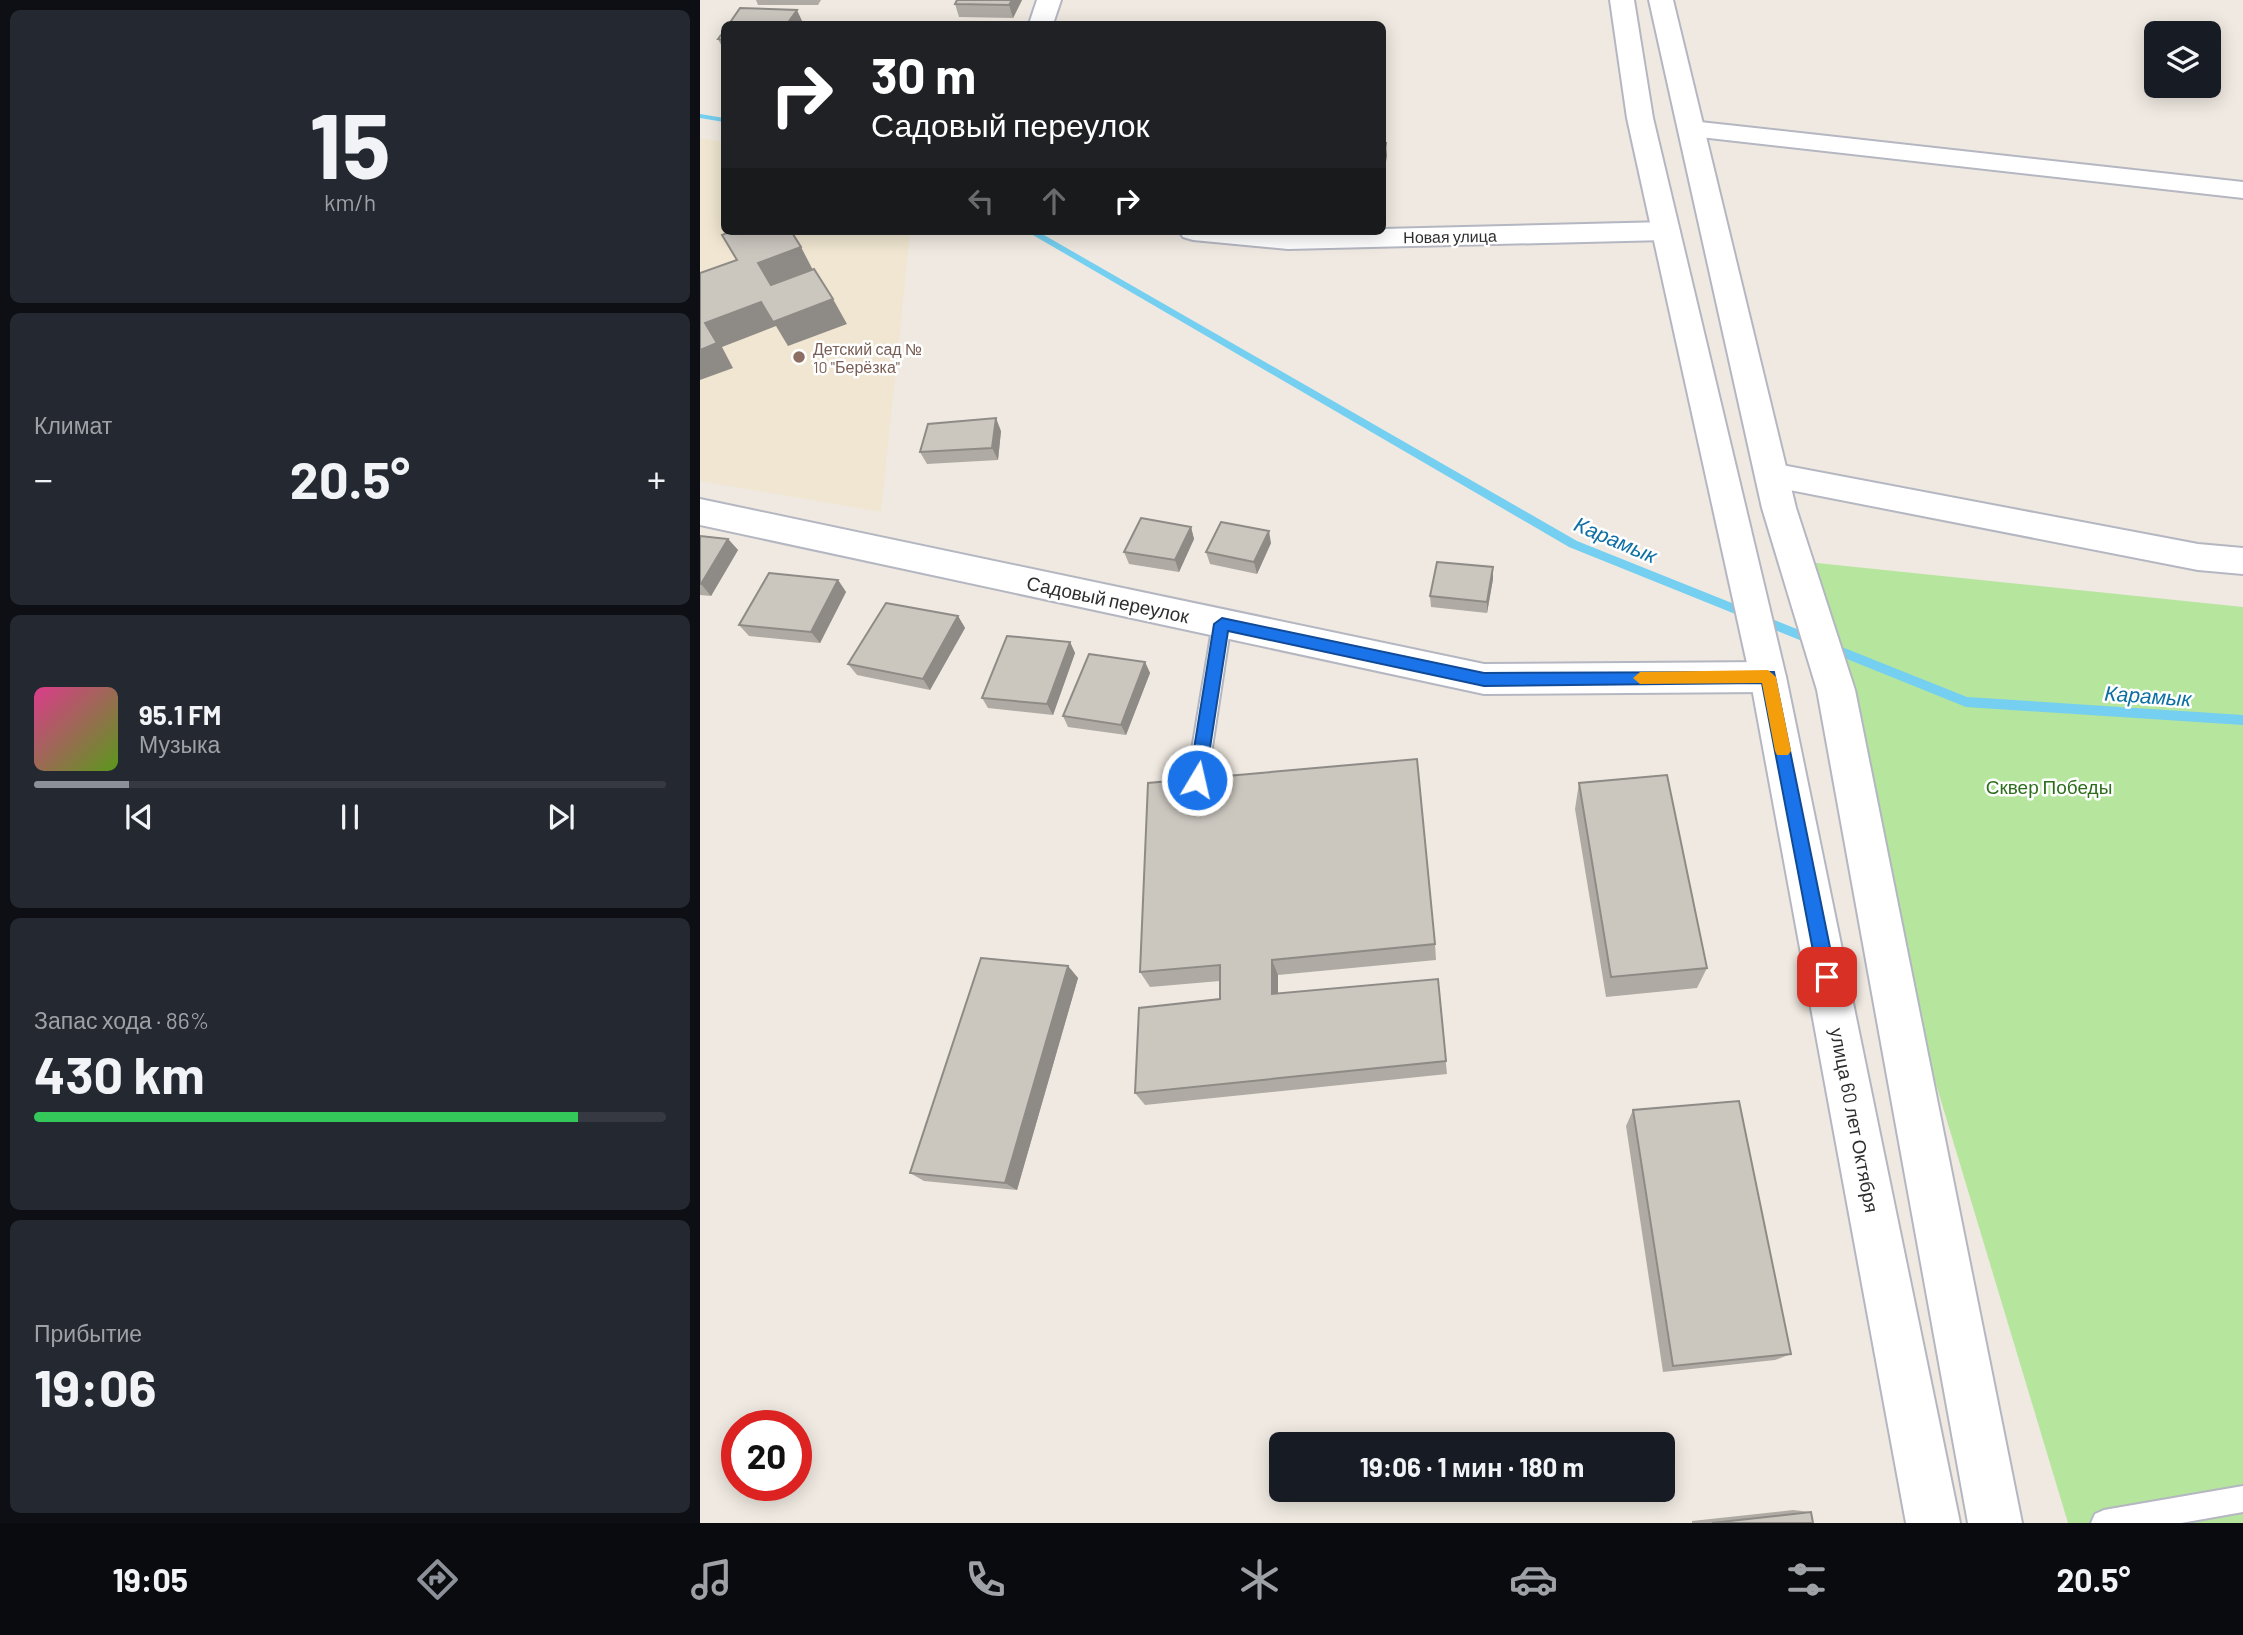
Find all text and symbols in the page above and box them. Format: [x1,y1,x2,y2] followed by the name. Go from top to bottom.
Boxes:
[2144,21,2221,98] map controls
[2144,21,2221,98] button: layers
[871,45,976,104] text: 30 m
[756,49,847,140] icon: right
[309,88,391,197] text: 15
[871,105,1150,143] text: Садовый переулок
[962,182,1000,220] icon: left
[1035,182,1073,220] icon: ahead
[1108,182,1146,220] icon: right
[324,188,376,216] text: km/h
[1403,226,1497,246] street label: Новая улица
[813,339,922,376] place label: Детский сад № 10 "Берёзка"
[791,349,807,365] marker: Детский сад № 10 "Берёзка"
[34,411,112,439] text: Климат
[290,447,410,509] text: 20.5°
[34,455,53,501] text: −
[647,455,666,501] text: +
[1571,510,1662,568] water label: Карамык
[1025,571,1192,628] street label: Садовый переулок
[2104,679,2193,711] water label: Карамык
[139,699,221,730] text: 95.1 FM
[139,730,220,758] text: Музыка
[1160,743,1234,817] position arrow
[1986,775,2112,798] park label: Сквер Победы
[120,798,158,836] icon: previous
[331,798,369,836] icon: pause
[542,798,580,836] icon: next
[1797,947,1857,1007] pin
[1808,958,1846,996] icon: arrive
[34,1006,209,1034] text: Запас хода · 86%
[1826,1026,1884,1214] street label: улица 60 лет Октября
[34,1042,205,1104] text: 430 km
[34,1319,142,1347] text: Прибытие
[34,1355,157,1417] text: 19:06
[721,1410,812,1501] speed limit sign: 20
[1360,1451,1584,1482] text: 19:06 · 1 мин · 180 m
[413,1555,462,1604] icon: directions
[687,1555,736,1604] icon: music
[961,1555,1010,1604] icon: phone
[1235,1555,1284,1604] icon: climate
[1509,1555,1558,1604] icon: car
[1782,1555,1831,1604] icon: filters
[112,1560,188,1598] text: 19:05
[2056,1560,2130,1598] text: 20.5°

